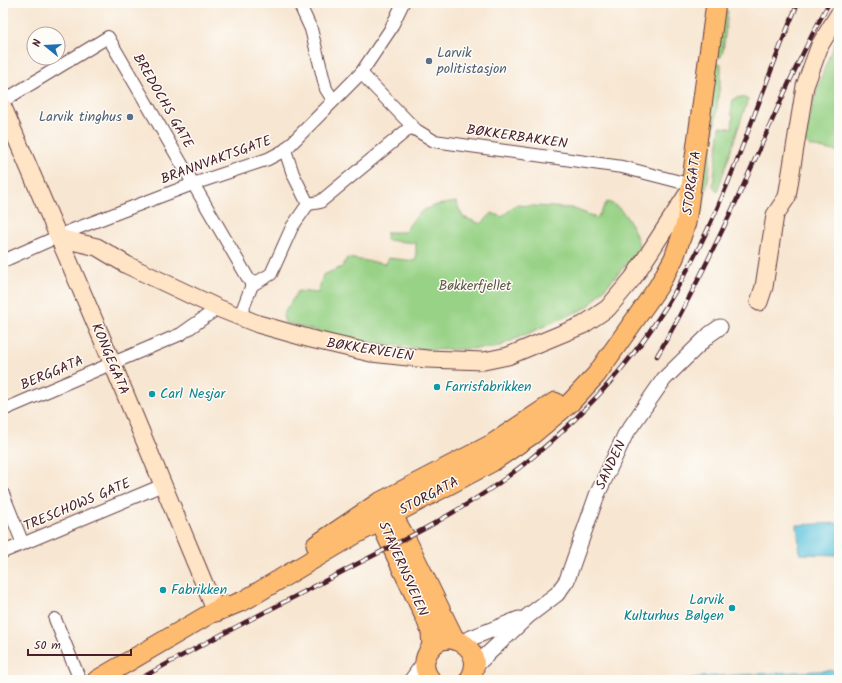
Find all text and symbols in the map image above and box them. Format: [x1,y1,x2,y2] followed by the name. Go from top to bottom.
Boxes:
[26,26,66,66] north arrow
[28,37,47,49] text: N
[436,42,507,80] place label: Larvik politistasjon
[127,49,200,153] street label: BREDOCHS GATE
[424,56,434,66] marker: Larvik politistasjon
[39,106,122,128] place label: Larvik tinghus
[125,112,135,122] marker: Larvik tinghus
[465,119,570,155] street label: BØKKERBAKKEN
[158,129,275,190] street label: BRANNVAKTSGATE
[677,149,707,217] street label: STORGATA
[438,275,512,297] park label: Bøkkerfjellet
[85,320,135,398] street label: KONGEGATA
[325,332,416,368] street label: BØKKERVEIEN
[17,350,87,396] street label: BERGGATA
[445,376,532,398] place label: Farrisfabrikken
[432,382,442,392] marker: Farrisfabrikken
[160,383,226,405] place label: Carl Nesjar
[147,389,157,399] marker: Carl Nesjar
[590,436,632,493] street label: SANDEN
[395,471,463,521] street label: STORGATA
[20,472,135,537] street label: TRESCHOWS GATE
[372,518,434,620] street label: STAVERNSVEIEN
[171,579,227,601] place label: Fabrikken
[158,585,168,595] marker: Fabrikken
[624,589,724,627] place label: Larvik Kulturhus Bølgen
[727,603,737,613] marker: Larvik Kulturhus Bølgen
[28,631,131,657] scale bar
[34,636,61,655] text: 50 m

